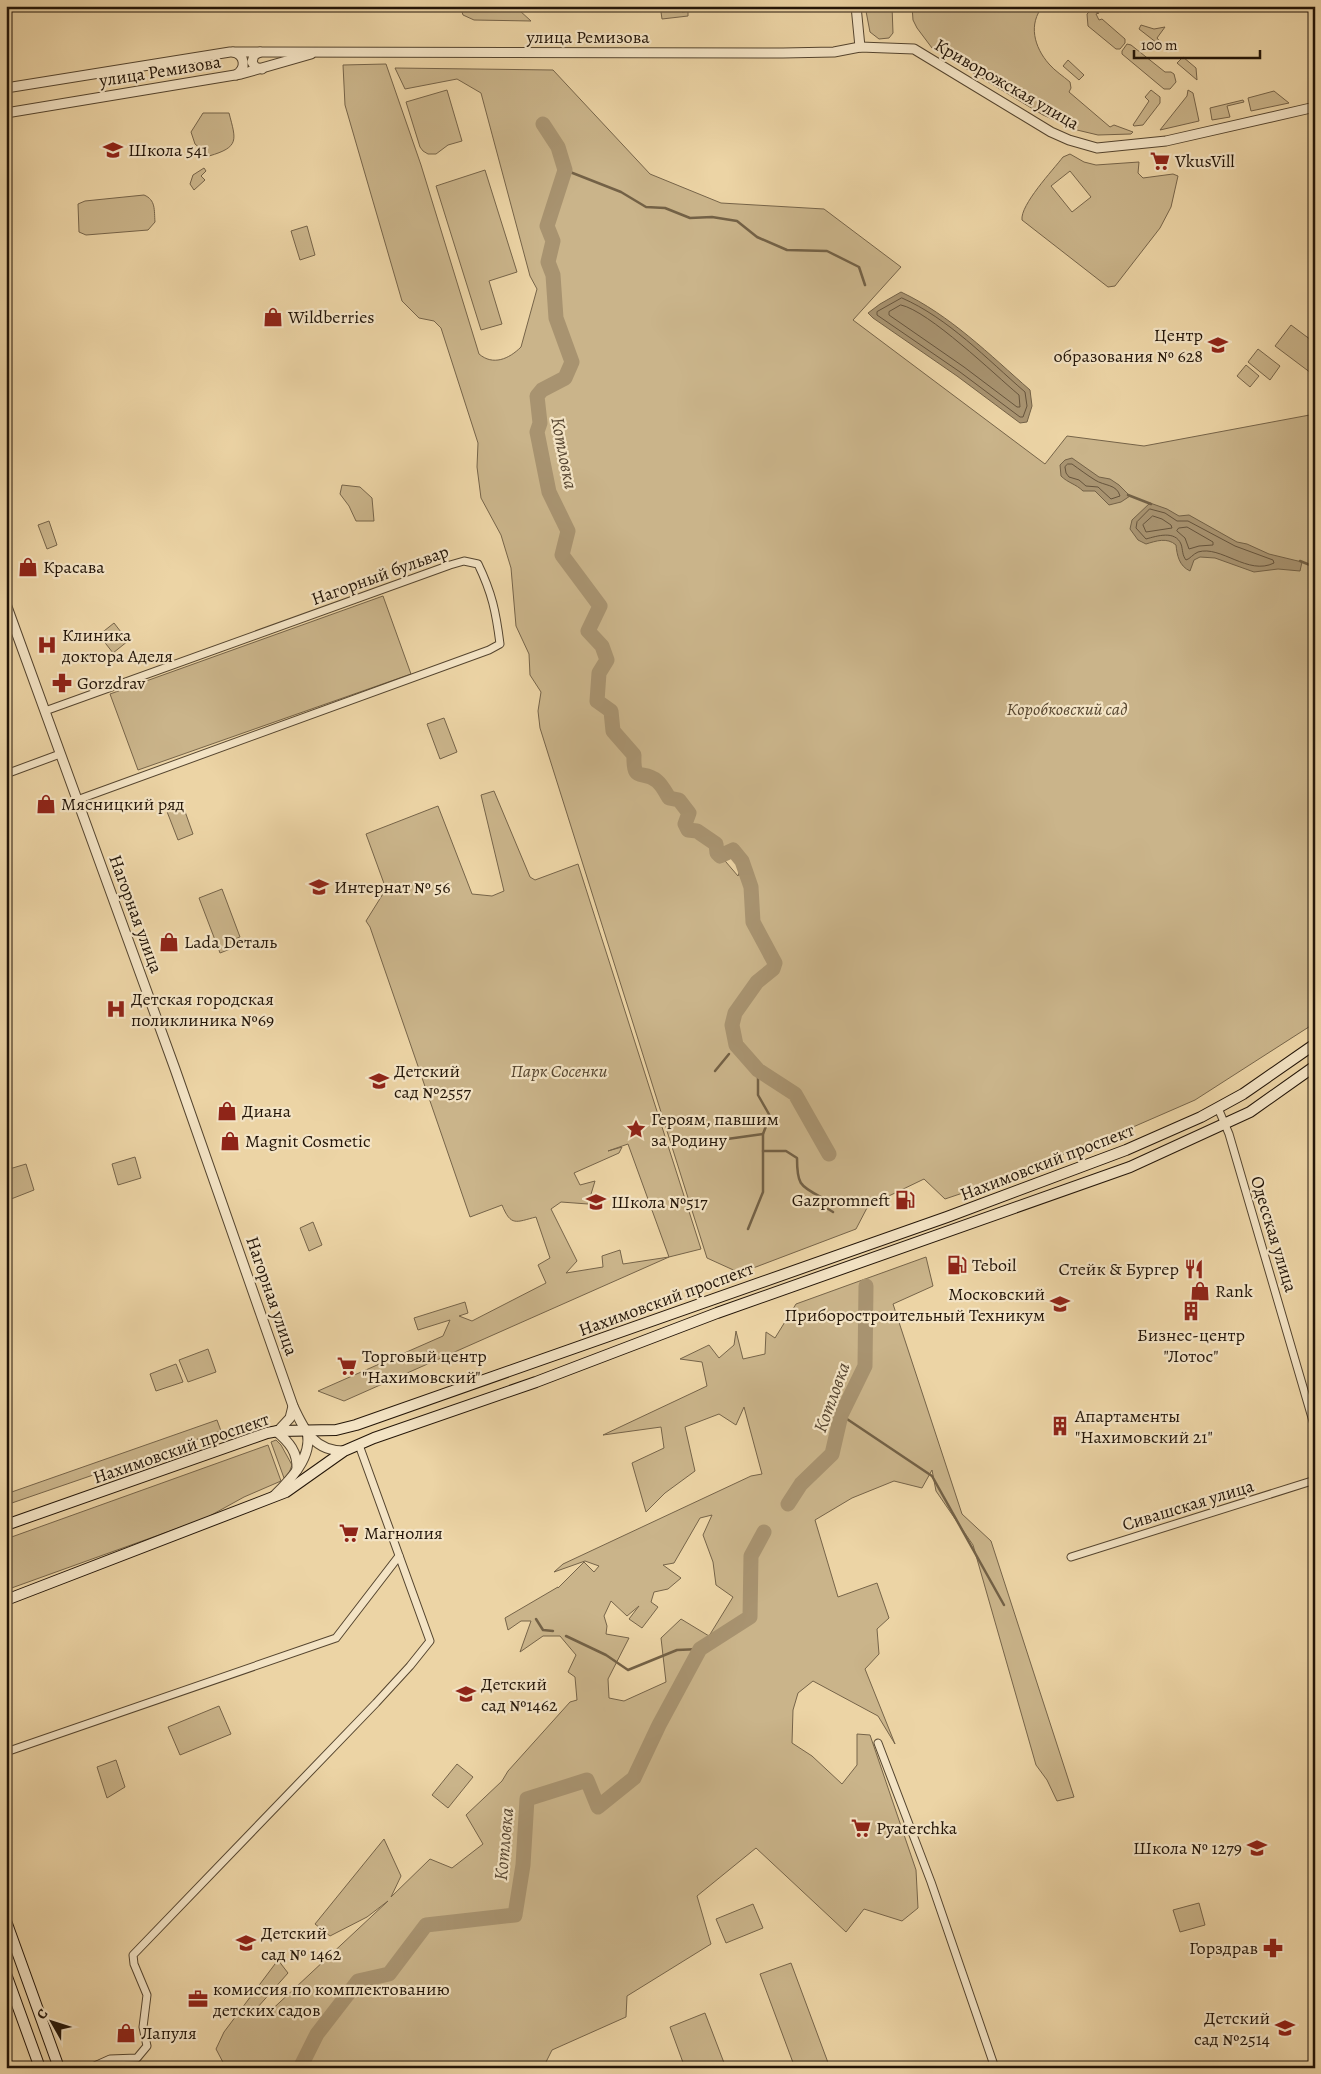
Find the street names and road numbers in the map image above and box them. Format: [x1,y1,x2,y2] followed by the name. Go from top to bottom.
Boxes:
[525,25,650,49] street label: улица Ремизова
[930,33,1084,136] street label: Криворожская улица
[96,49,223,93] street label: улица Ремизова
[308,539,452,611] street label: Нагорный бульвар
[103,851,169,977] street label: Нагорная улица
[956,1118,1138,1206] street label: Нахимовский проспект
[1245,1173,1303,1296] street label: Одесская улица
[240,1233,304,1359] street label: Нагорная улица
[575,1256,757,1342] street label: Нахимовский проспект
[90,1407,272,1489] street label: Нахимовский проспект
[1119,1473,1257,1536] street label: Сивашская улица

